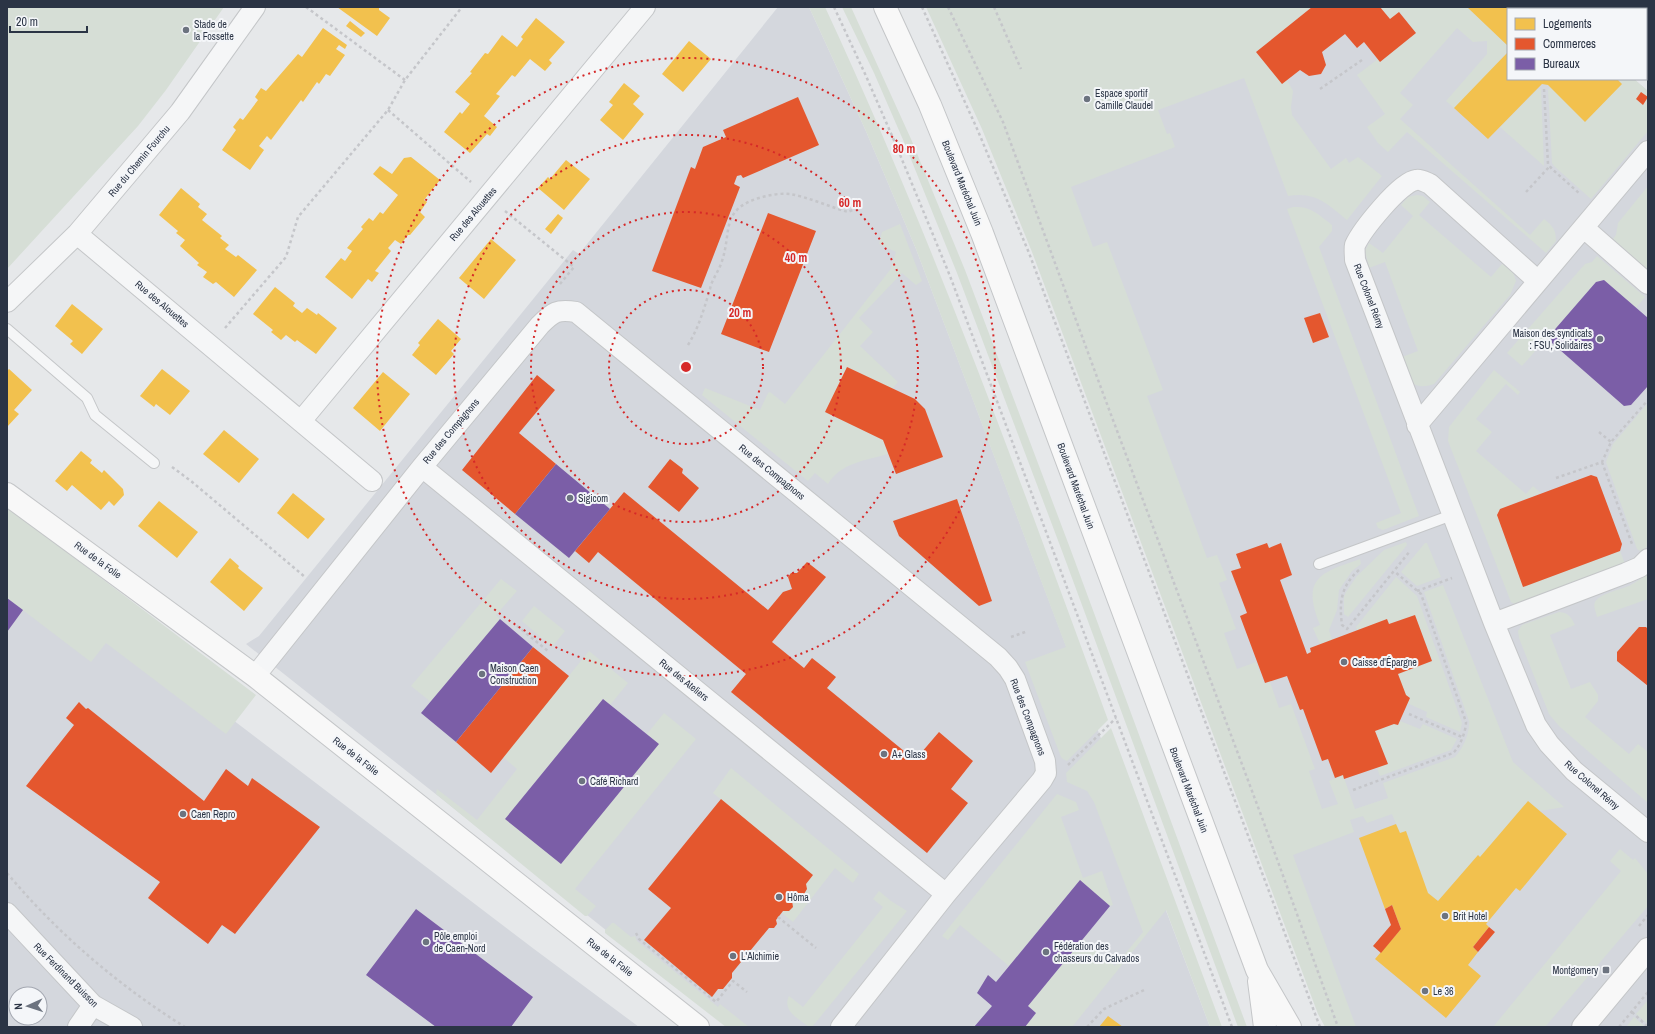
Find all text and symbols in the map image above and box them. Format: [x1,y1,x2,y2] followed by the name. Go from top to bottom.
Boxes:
[10,8,87,34] scale bar
[1507,8,1647,80] legend
[16,14,38,30] text: 20 m
[1543,16,1592,32] text: Logements
[194,18,234,43] place label: Stade de la Fossette
[181,25,191,35] marker: Stade de la Fossette
[1543,36,1596,52] text: Commerces
[1543,56,1580,72] text: Bureaux
[1095,87,1153,112] place label: Espace sportif Camille Claudel
[1082,94,1092,104] marker: Espace sportif Camille Claudel
[105,123,173,199] street label: Rue du Chemin Fourchu
[939,139,985,227] street label: Boulevard Maréchal Juin
[893,141,915,157] text: 80 m
[447,184,499,244] street label: Rue des Alouettes
[839,195,861,211] text: 60 m
[785,250,807,266] text: 40 m
[1351,262,1388,331] street label: Rue Colonel Rémy
[132,278,192,330] street label: Rue des Alouettes
[729,305,751,321] text: 20 m
[1513,327,1592,352] place label: Maison des syndicats : FSU, Solidaires
[1595,334,1605,344] marker: Maison des syndicats : FSU, Solidaires
[679,360,693,374] centre of rings
[420,396,482,466] street label: Rue des Compagnons
[736,441,808,503] street label: Rue des Compagnons
[1054,441,1098,531] street label: Boulevard Maréchal Juin
[578,492,608,505] place label: Sigicom
[565,493,575,503] marker: Sigicom
[72,539,125,582] street label: Rue de la Folie
[657,656,711,704] street label: Rue des Ateliers
[1352,656,1417,669] place label: Caisse d'Épargne
[1339,657,1349,667] marker: Caisse d'Épargne
[490,662,539,687] place label: Maison Caen Construction
[477,669,487,679] marker: Maison Caen Construction
[1007,677,1049,757] street label: Rue des Compagnons
[330,734,382,778] street label: Rue de la Folie
[1167,745,1211,835] street label: Boulevard Maréchal Juin
[891,748,926,761] place label: A+ Glass
[879,749,889,759] marker: A+ Glass
[1562,758,1623,813] street label: Rue Colonel Rémy
[590,775,638,788] place label: Café Richard
[577,776,587,786] marker: Café Richard
[191,808,236,821] place label: Caen Repro
[178,809,188,819] marker: Caen Repro
[787,891,809,904] place label: Hôma
[774,892,784,902] marker: Hôma
[1453,910,1487,923] place label: Brit Hotel
[1440,911,1450,921] marker: Brit Hotel
[434,930,486,955] place label: Pôle emploi de Caen-Nord
[584,935,636,979] street label: Rue de la Folie
[421,937,431,947] marker: Pôle emploi de Caen-Nord
[31,940,101,1010] street label: Rue Ferdinand Buisson
[1054,940,1139,965] place label: Fédération des chasseurs du Calvados
[1041,947,1051,957] marker: Fédération des chasseurs du Calvados
[741,950,779,963] place label: L'Alchimie
[728,951,738,961] marker: L'Alchimie
[1552,964,1599,977] place label: Montgomery
[1601,965,1611,975] marker: Montgomery
[1433,985,1454,998] place label: Le 36
[8,986,48,1026] north arrow
[1420,986,1430,996] marker: Le 36
[11,1003,25,1010] text: N

